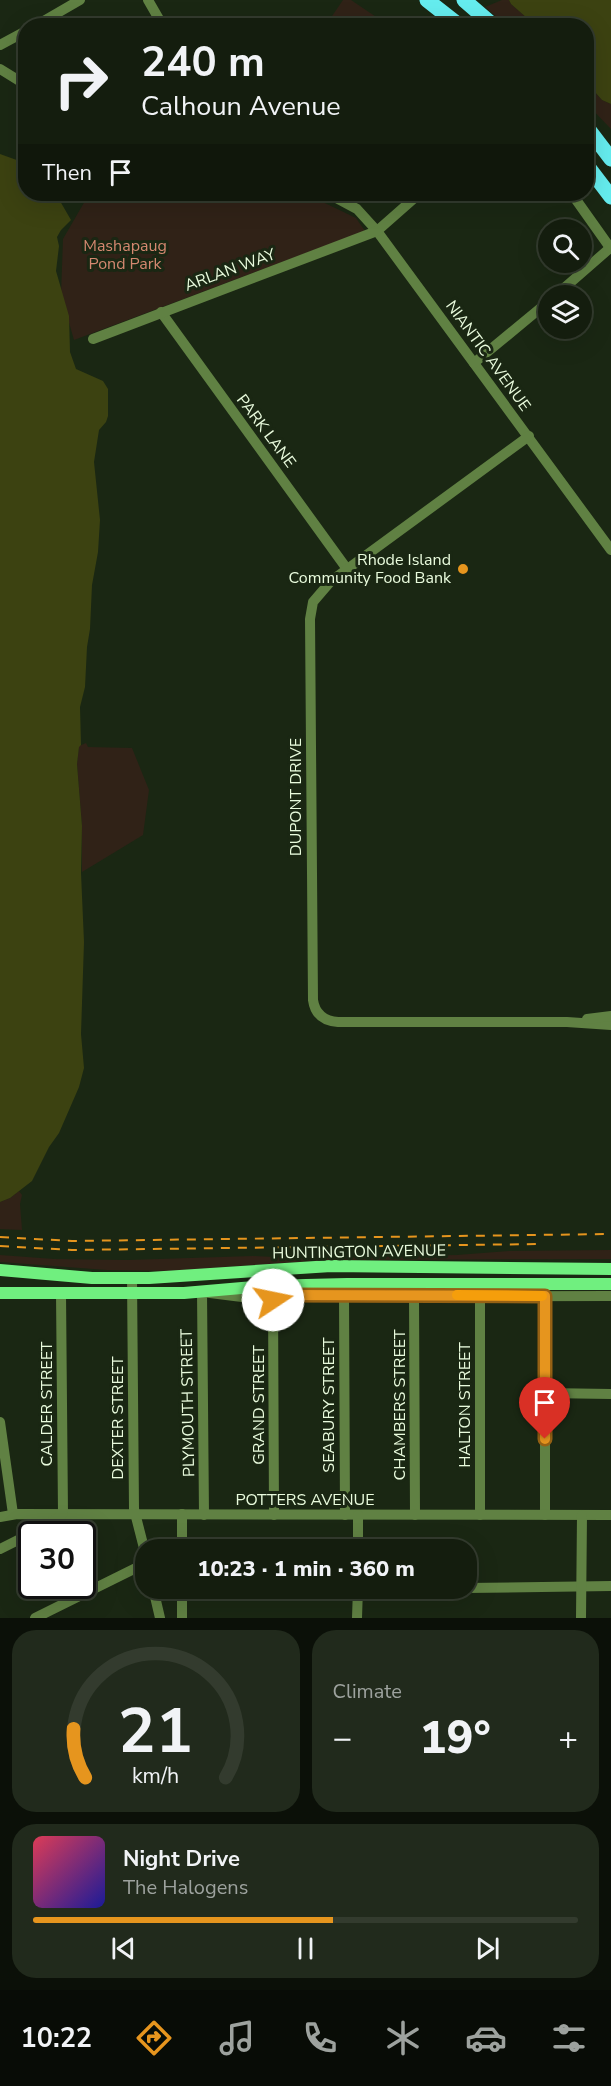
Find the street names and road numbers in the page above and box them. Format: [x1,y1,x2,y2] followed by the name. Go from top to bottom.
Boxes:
[181,243,279,297] street label: ARLAN WAY
[440,296,536,416] street label: NIANTIC AVENUE
[231,390,301,472] street label: PARK LANE
[285,738,307,856] street label: DUPONT DRIVE
[272,1239,446,1265] street label: HUNTINGTON AVENUE
[176,1328,200,1477] street label: PLYMOUTH STREET
[389,1329,411,1481] street label: CHAMBERS STREET
[318,1337,340,1473] street label: SEABURY STREET
[36,1341,58,1466] street label: CALDER STREET
[454,1342,476,1468] street label: HALTON STREET
[248,1345,270,1465] street label: GRAND STREET
[107,1356,129,1480] street label: DEXTER STREET
[236,1489,374,1511] street label: POTTERS AVENUE

